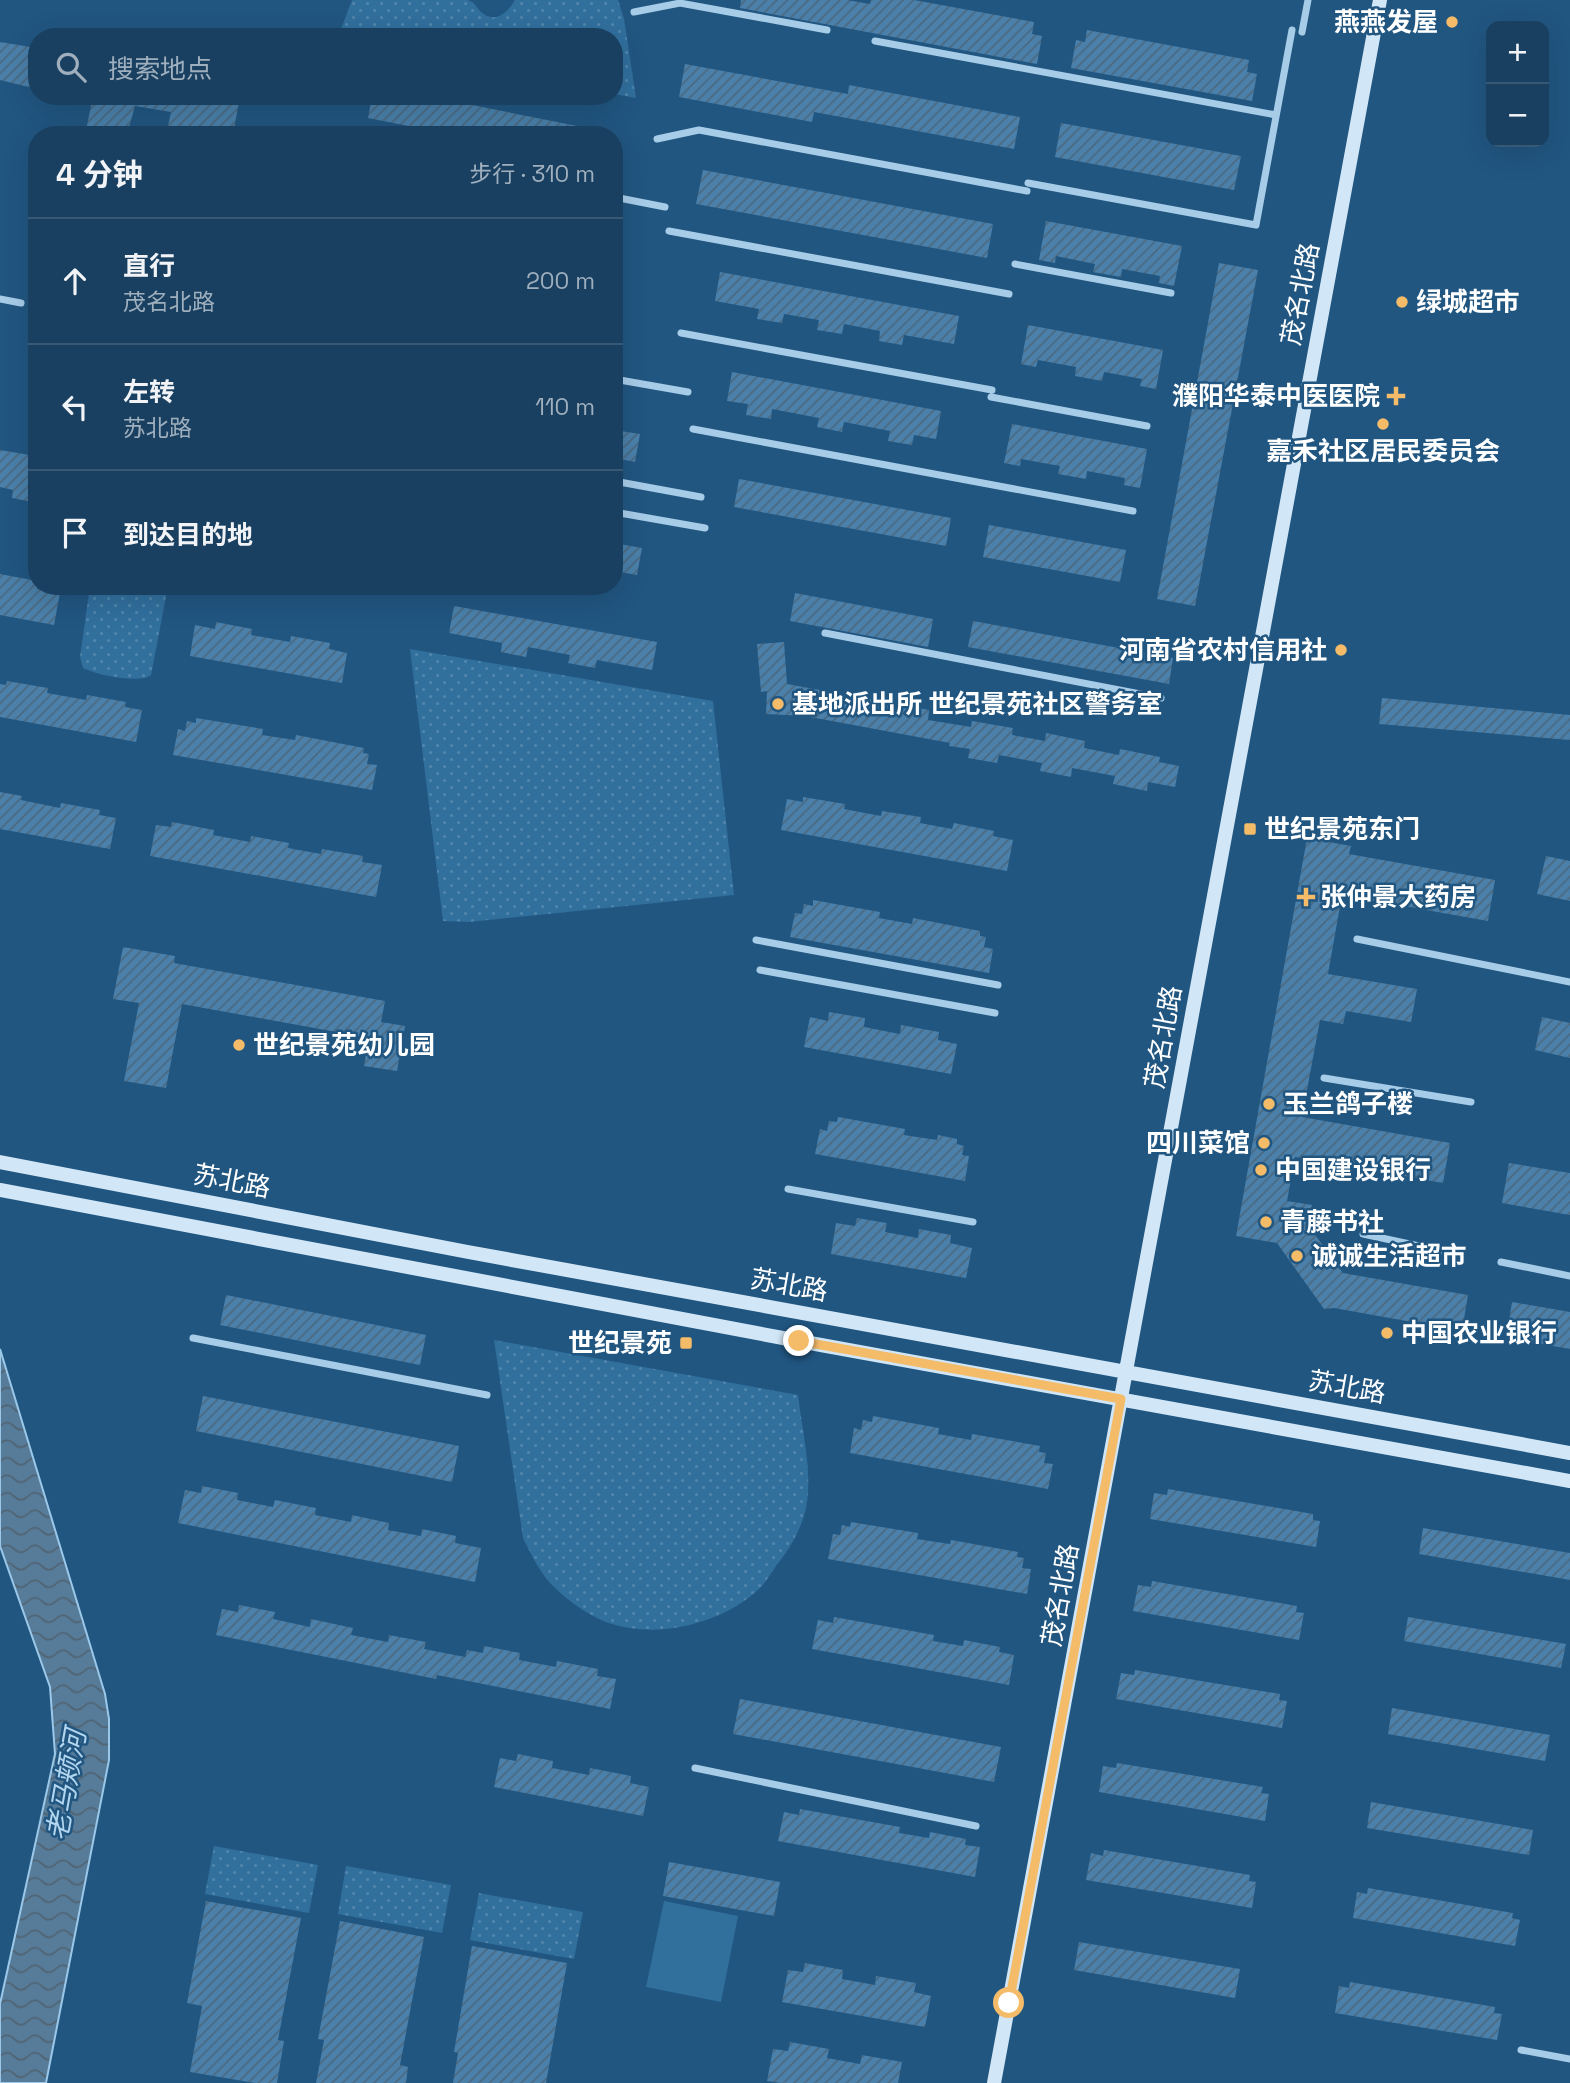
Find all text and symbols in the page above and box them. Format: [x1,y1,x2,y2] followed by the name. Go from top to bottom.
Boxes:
[1334,5,1438,39] place label: 燕燕发屋
[1444,14,1460,30] marker: 燕燕发屋
[1486,21,1549,147] map controls
[1486,21,1549,84] button: +
[28,28,623,105] search box
[52,48,90,86] icon: search
[108,52,212,86] text: 搜索地点
[1486,84,1549,147] button: −
[56,155,143,194] text: 4 分钟
[469,159,595,189] text: 步行 · 310 m
[1273,240,1327,348] street label: 茂名北路
[123,249,175,283] text: 直行
[56,262,94,300] icon: ahead
[526,266,595,296] text: 200 m
[1416,285,1520,319] place label: 绿城超市
[123,287,215,317] text: 茂名北路
[1394,294,1410,310] marker: 绿城超市
[123,375,175,409] text: 左转
[1172,379,1380,413] place label: 濮阳华泰中医医院
[1386,386,1406,406] marker: 濮阳华泰中医医院
[56,388,94,426] icon: left
[535,392,595,422] text: 110 m
[123,413,192,443] text: 苏北路
[1375,416,1391,432] marker: 嘉禾社区居民委员会
[1266,434,1500,468] place label: 嘉禾社区居民委员会
[56,514,94,552] icon: arrive
[123,518,253,552] text: 到达目的地
[1119,633,1327,667] place label: 河南省农村信用社
[1333,642,1349,658] marker: 河南省农村信用社
[792,687,1163,721] place label: 基地派出所 世纪景苑社区警务室
[770,696,786,712] marker: 基地派出所 世纪景苑社区警务室
[1264,812,1420,846] place label: 世纪景苑东门
[1242,821,1258,837] marker: 世纪景苑东门
[1320,880,1476,914] place label: 张仲景大药房
[1298,889,1314,905] marker: 张仲景大药房
[1137,983,1189,1091] street label: 茂名北路
[253,1028,435,1062] place label: 世纪景苑幼儿园
[231,1037,247,1053] marker: 世纪景苑幼儿园
[1283,1087,1413,1121] place label: 玉兰鸽子楼
[1261,1096,1277,1112] marker: 玉兰鸽子楼
[1146,1126,1250,1160] place label: 四川菜馆
[1256,1135,1272,1151] marker: 四川菜馆
[1275,1153,1431,1187] place label: 中国建设银行
[190,1157,274,1205] street label: 苏北路
[1253,1162,1269,1178] marker: 中国建设银行
[1280,1205,1384,1239] place label: 青藤书社
[1258,1214,1274,1230] marker: 青藤书社
[1311,1239,1467,1273] place label: 诚诚生活超市
[1289,1248,1305,1264] marker: 诚诚生活超市
[748,1261,830,1309] street label: 苏北路
[1401,1316,1557,1350] place label: 中国农业银行
[783,1325,814,1356] route end
[1379,1325,1395,1341] marker: 中国农业银行
[568,1326,672,1360] place label: 世纪景苑
[678,1335,694,1351] marker: 世纪景苑
[1306,1363,1388,1411] street label: 苏北路
[1034,1541,1086,1649] street label: 茂名北路
[39,1722,94,1843] water label: 老马颊河
[993,1987,1024,2018] route start

